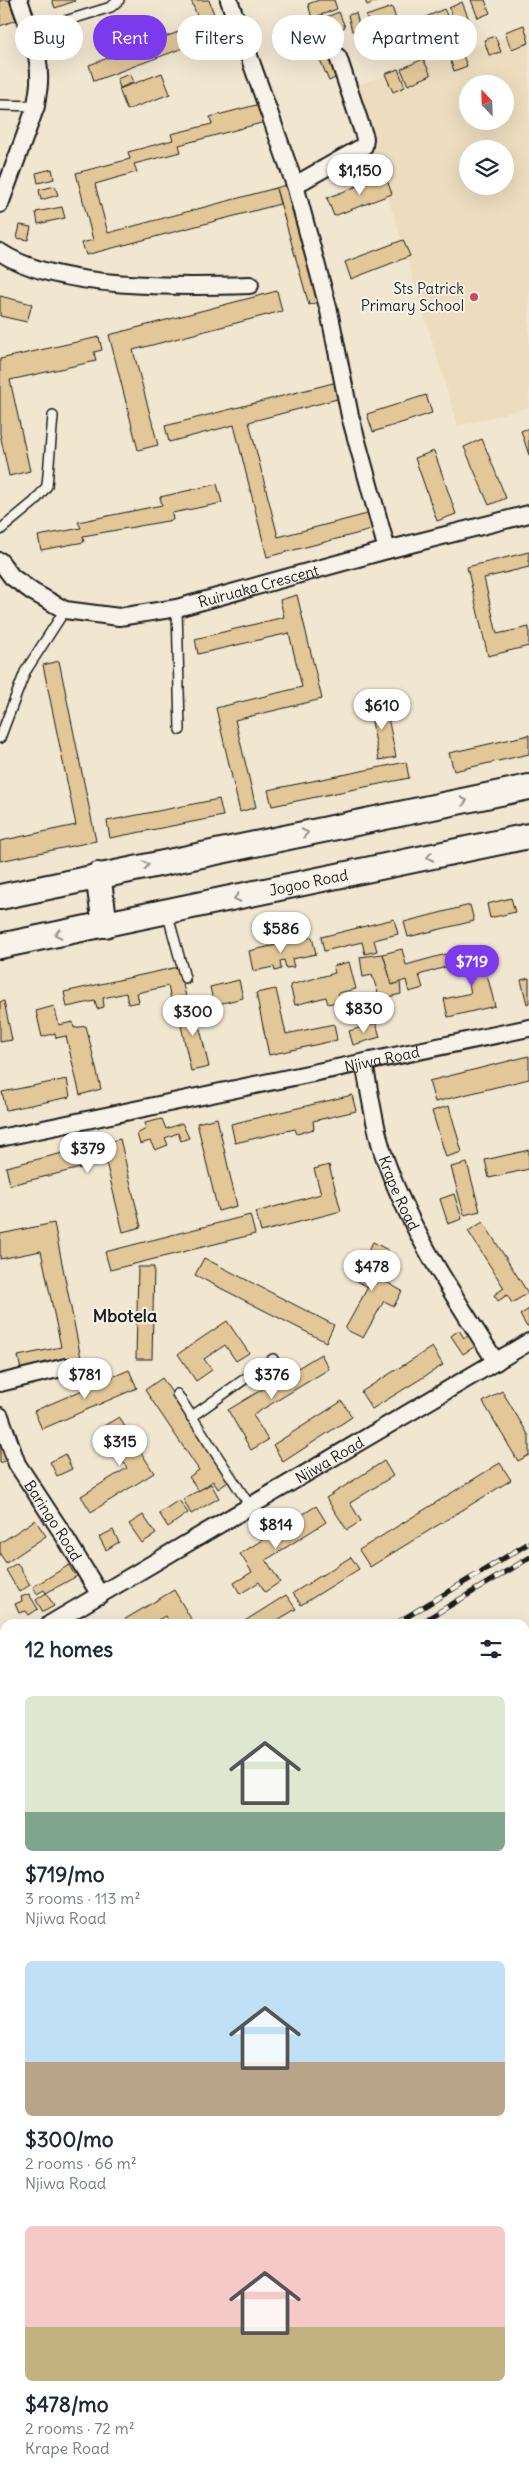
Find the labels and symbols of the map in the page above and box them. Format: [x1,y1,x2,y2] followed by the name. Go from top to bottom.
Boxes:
[459,75,514,130] north arrow
[319,154,401,196] pin: $1,150
[361,279,464,315] place label: Sts Patrick Primary School
[468,291,480,303] marker: Sts Patrick Primary School
[196,560,321,611] street label: Ruiruaka Crescent
[352,688,412,731] pin: $610
[460,796,469,806] one-way arrow
[301,828,310,839] one-way arrow
[425,851,434,862] one-way arrow
[141,861,150,871] one-way arrow
[267,864,350,899] street label: Jogoo Road
[232,892,241,902] one-way arrow
[251,912,311,954] pin: $586
[53,929,62,939] one-way arrow
[442,944,502,987] pin: $719
[334,992,394,1034] pin: $830
[163,994,223,1037] pin: $300
[343,1042,421,1076] street label: Njiwa Road
[58,1132,118,1174] pin: $379
[375,1153,424,1233] street label: Krape Road
[342,1250,402,1292] pin: $478
[93,1304,157,1327] district label: Mbotela
[55,1358,115,1400] pin: $781
[242,1358,302,1400] pin: $376
[90,1424,150,1467] pin: $315
[292,1432,367,1487] street label: Njiwa Road
[21,1476,86,1564] street label: Baringo Road
[246,1508,306,1550] pin: $814

